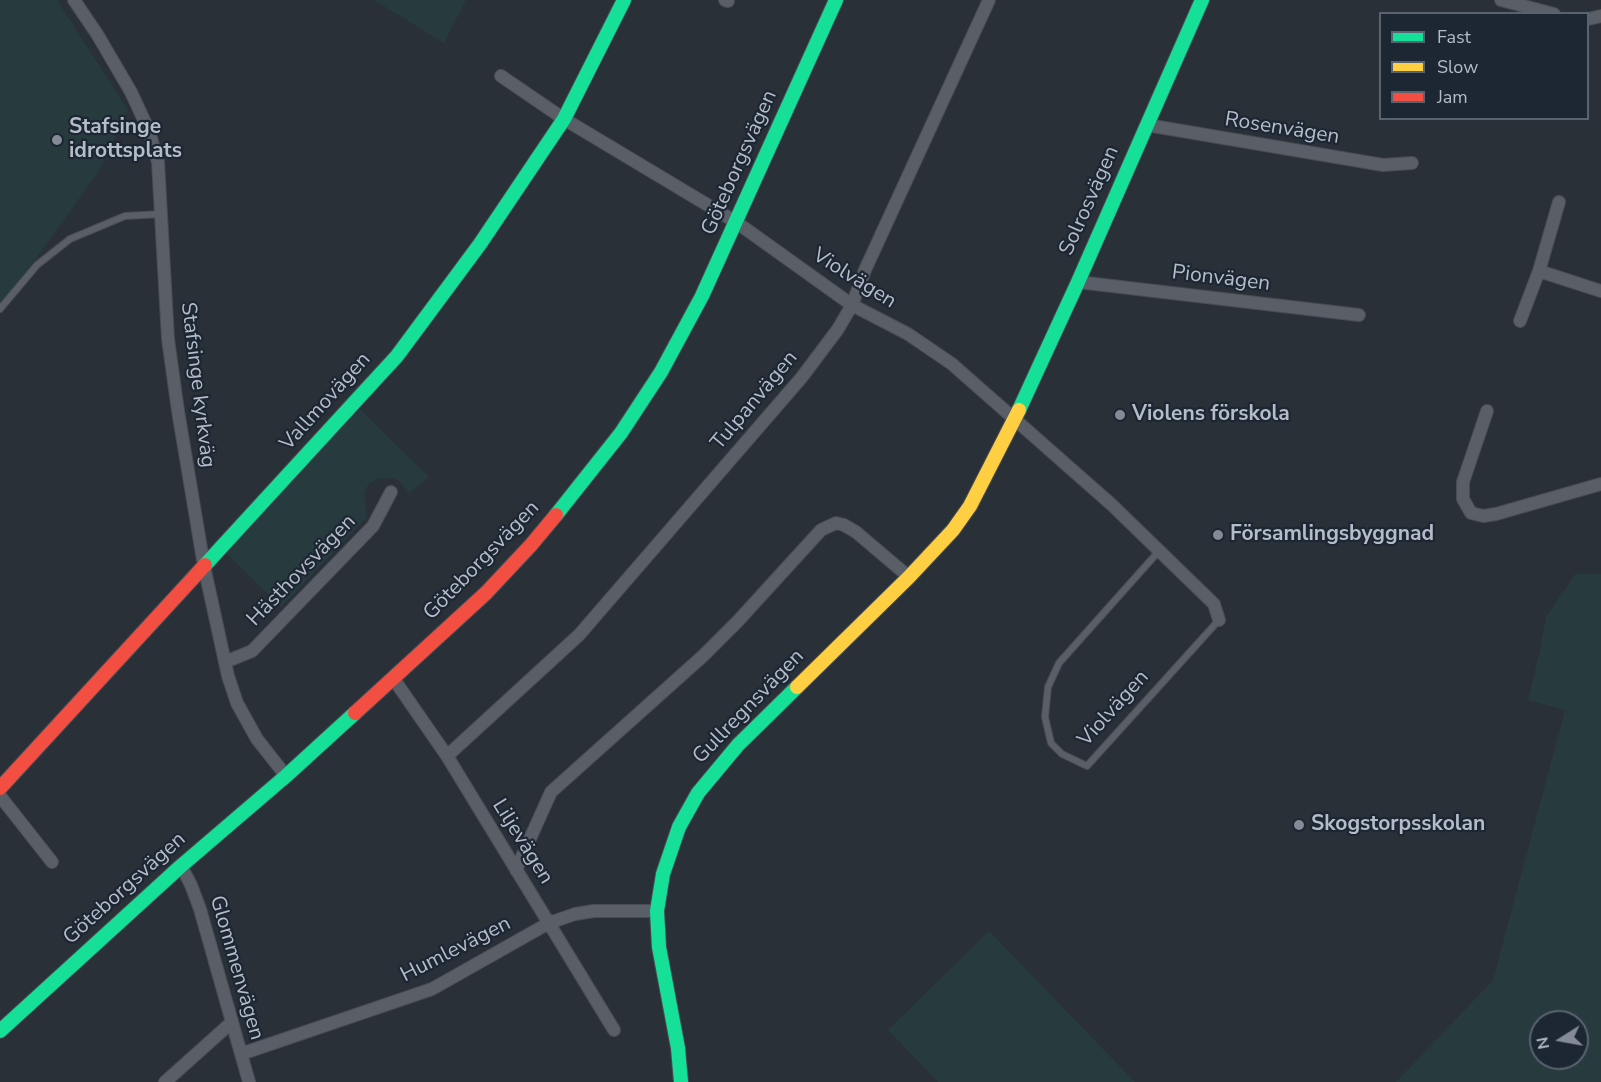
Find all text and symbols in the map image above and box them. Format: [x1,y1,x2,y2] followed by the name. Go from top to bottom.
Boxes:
[1379,12,1589,120] legend
[1437,25,1471,49] text: Fast
[1437,55,1478,79] text: Slow
[1437,85,1468,109] text: Jam
[697,87,783,239] street label: Göteborgsvägen
[1223,108,1341,150] street label: Rosenvägen
[69,115,182,165] place label: Stafsinge idrottsplats
[50,133,64,147] marker: Stafsinge idrottsplats
[1055,142,1125,260] street label: Solrosvägen
[807,243,901,315] street label: Violvägen
[1170,260,1272,298] street label: Pionvägen
[174,301,220,469] street label: Stafsinge kyrkväg
[706,346,804,456] street label: Tulpanvägen
[275,348,377,456] street label: Vallmovägen
[1132,402,1290,428] place label: Violens förskola
[1113,408,1127,422] marker: Violens förskola
[419,496,545,626] street label: Göteborgsvägen
[242,510,362,632] street label: Hästhovsvägen
[1230,522,1434,548] place label: Församlingsbyggnad
[1211,528,1225,542] marker: Församlingsbyggnad
[688,645,810,769] street label: Gullregnsvägen
[1073,666,1155,752] street label: Violvägen
[486,795,558,889] street label: Liljevägen
[1311,812,1485,838] place label: Skogstorpsskolan
[1292,818,1306,832] marker: Skogstorpsskolan
[59,827,191,951] street label: Göteborgsvägen
[203,893,269,1043] street label: Glommenvägen
[397,912,515,988] street label: Humlevägen
[1529,1010,1589,1070] north arrow
[1531,1035,1555,1051] text: N

